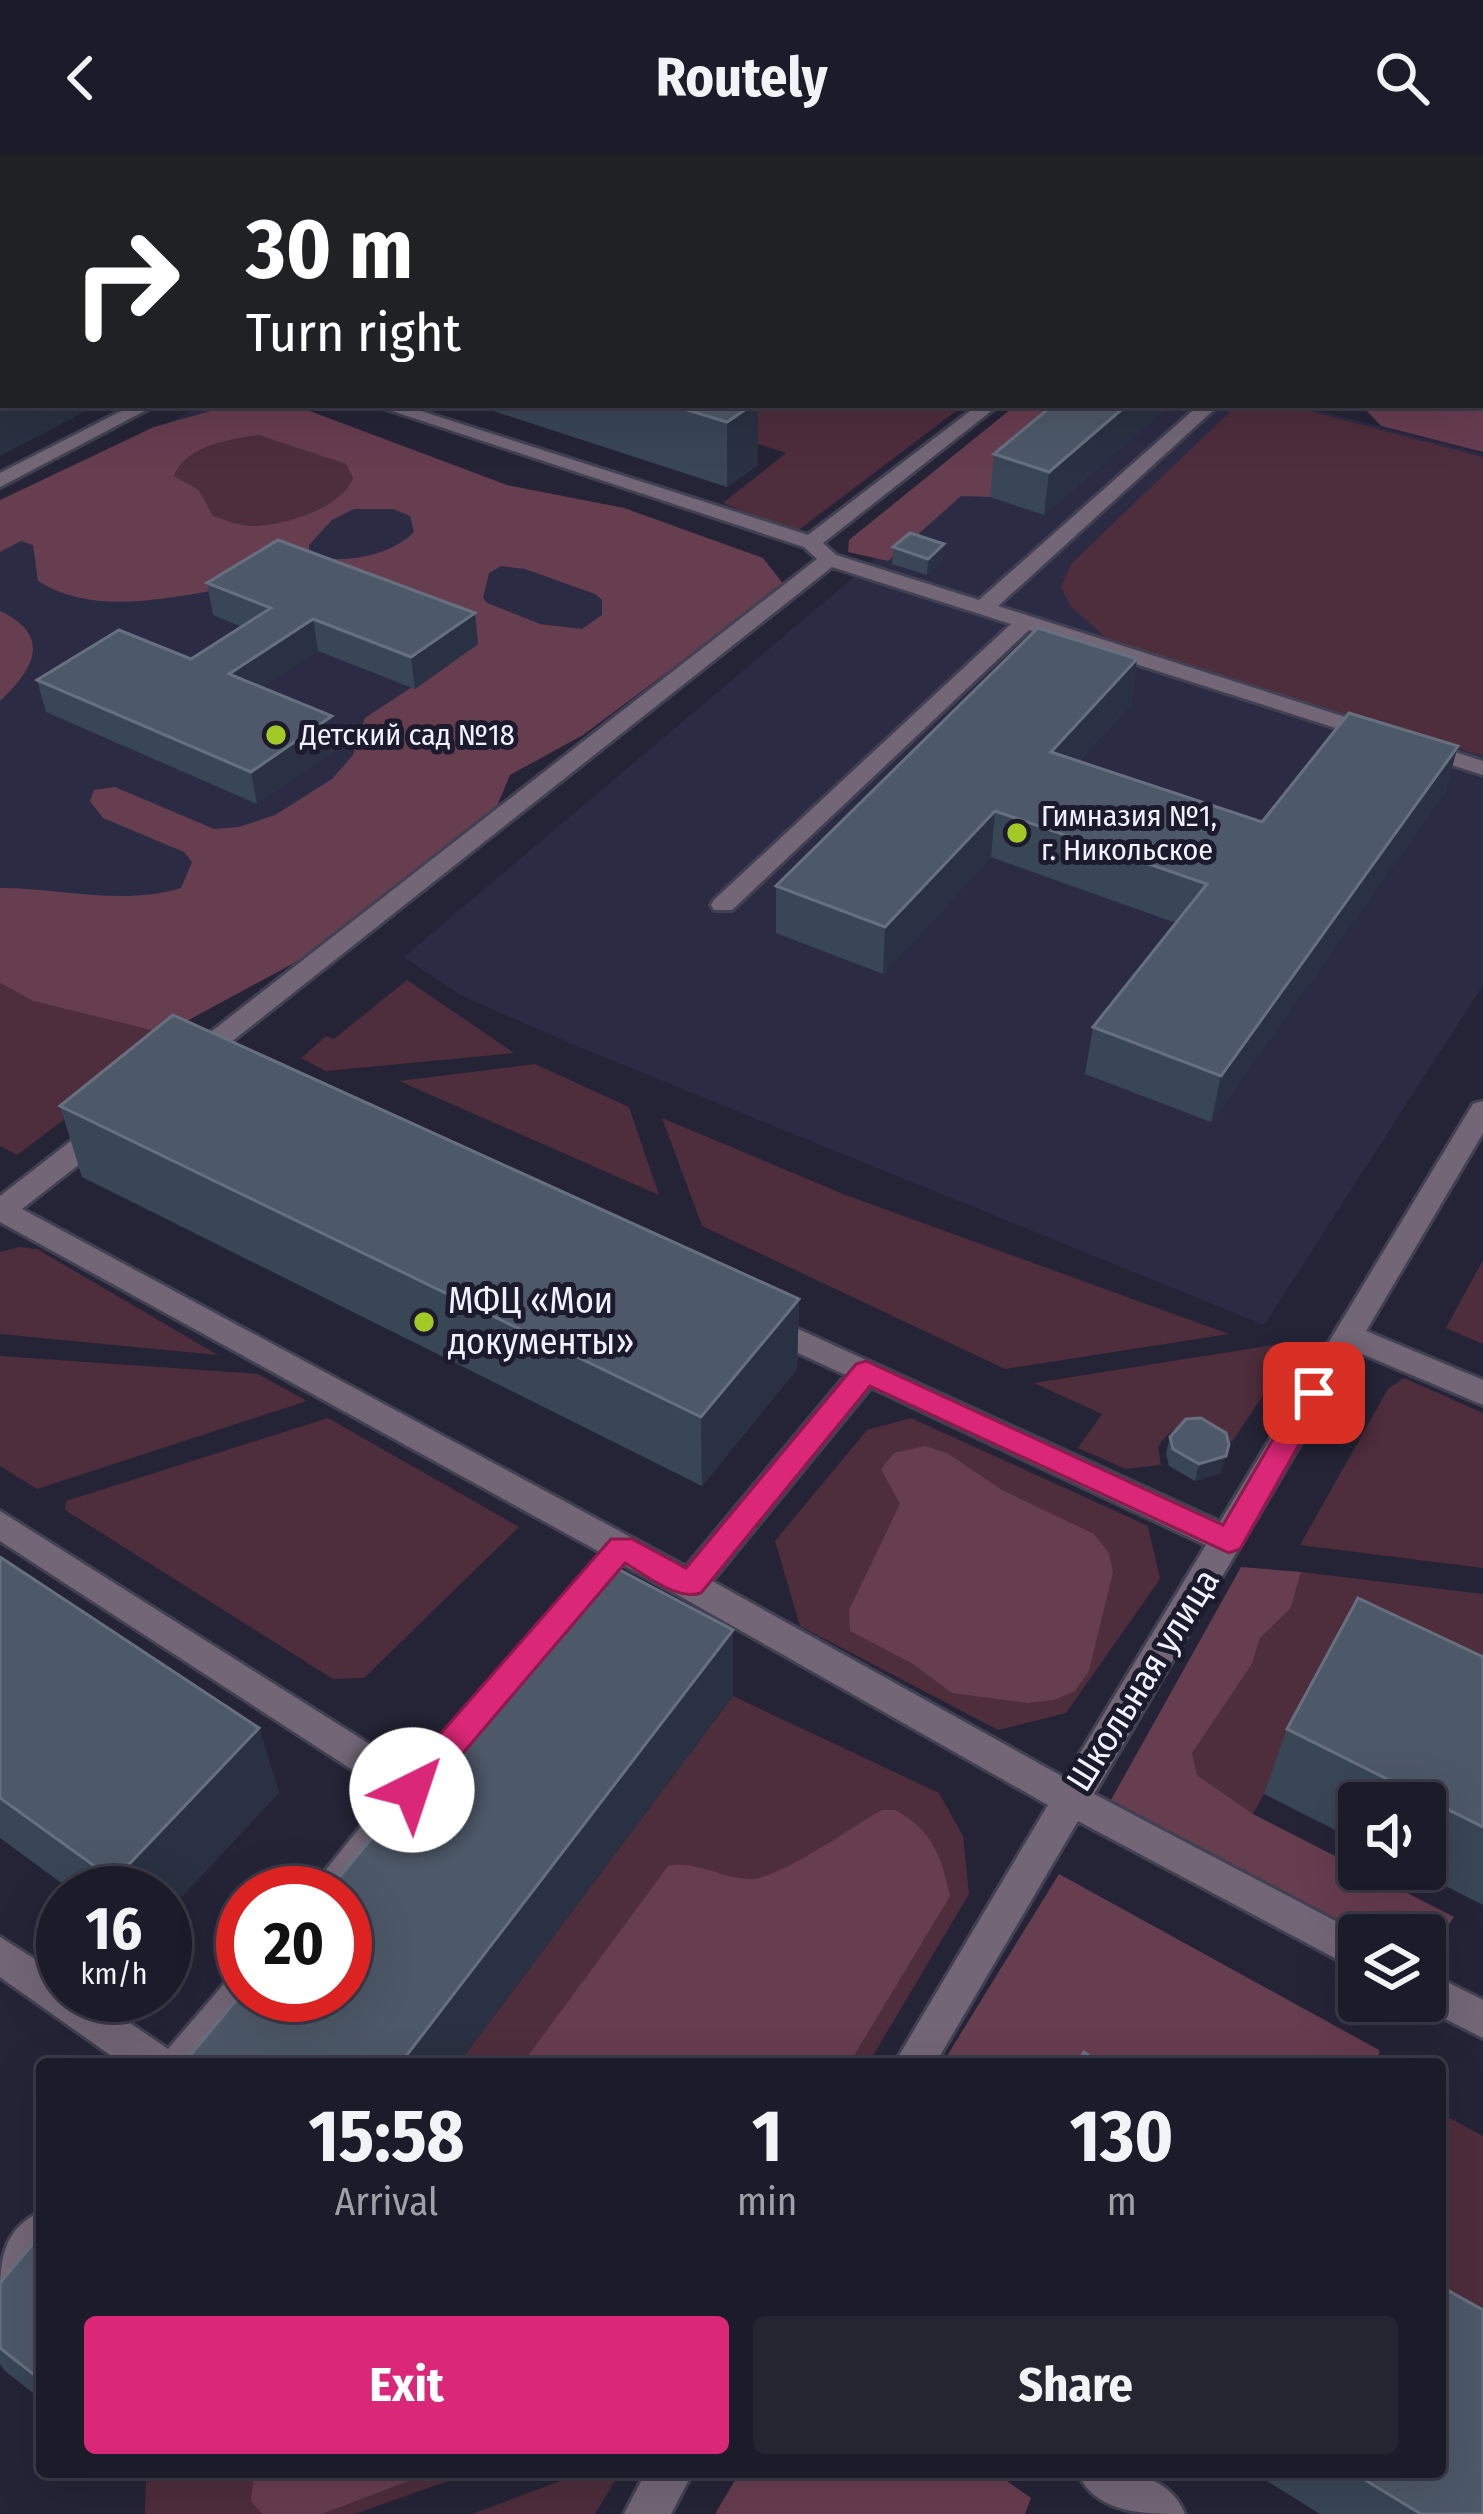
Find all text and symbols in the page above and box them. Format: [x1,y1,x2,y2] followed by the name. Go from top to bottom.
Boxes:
[48,45,114,111] icon: back
[1369,45,1435,111] icon: search
[656,46,827,110] text: Routely
[246,199,413,300] text: 30 m
[48,204,204,360] icon: right
[246,301,461,365] text: Turn right
[299,717,515,753] place label: Детский сад №18
[263,722,289,748] marker: Детский сад №18
[1041,798,1217,868] place label: Гимназия №1, г. Никольское
[1004,820,1030,846] marker: Гимназия №1, г. Никольское
[448,1279,634,1364] place label: МФЦ «Мои документы»
[411,1309,437,1335] marker: МФЦ «Мои документы»
[1263,1342,1365,1444] pin
[1281,1360,1347,1426] icon: arrive
[1057,1561,1229,1799] street label: Школьная улица
[349,1727,475,1853] position arrow
[1338,1782,1446,2022] map controls
[1338,1782,1446,1890] button: sound
[216,1866,372,2022] speed limit sign: 20
[86,1893,142,1965] text: 16
[1338,1914,1446,2022] button: layers
[81,1956,147,1992] text: km/h
[308,2094,465,2180] text: 15:58
[752,2094,782,2180] text: 1
[1070,2094,1174,2180] text: 130
[335,2179,438,2225] text: Arrival
[737,2179,797,2225] text: min
[1107,2179,1137,2225] text: m
[84,2316,729,2454] button: Exit
[753,2316,1398,2454] button: Share

